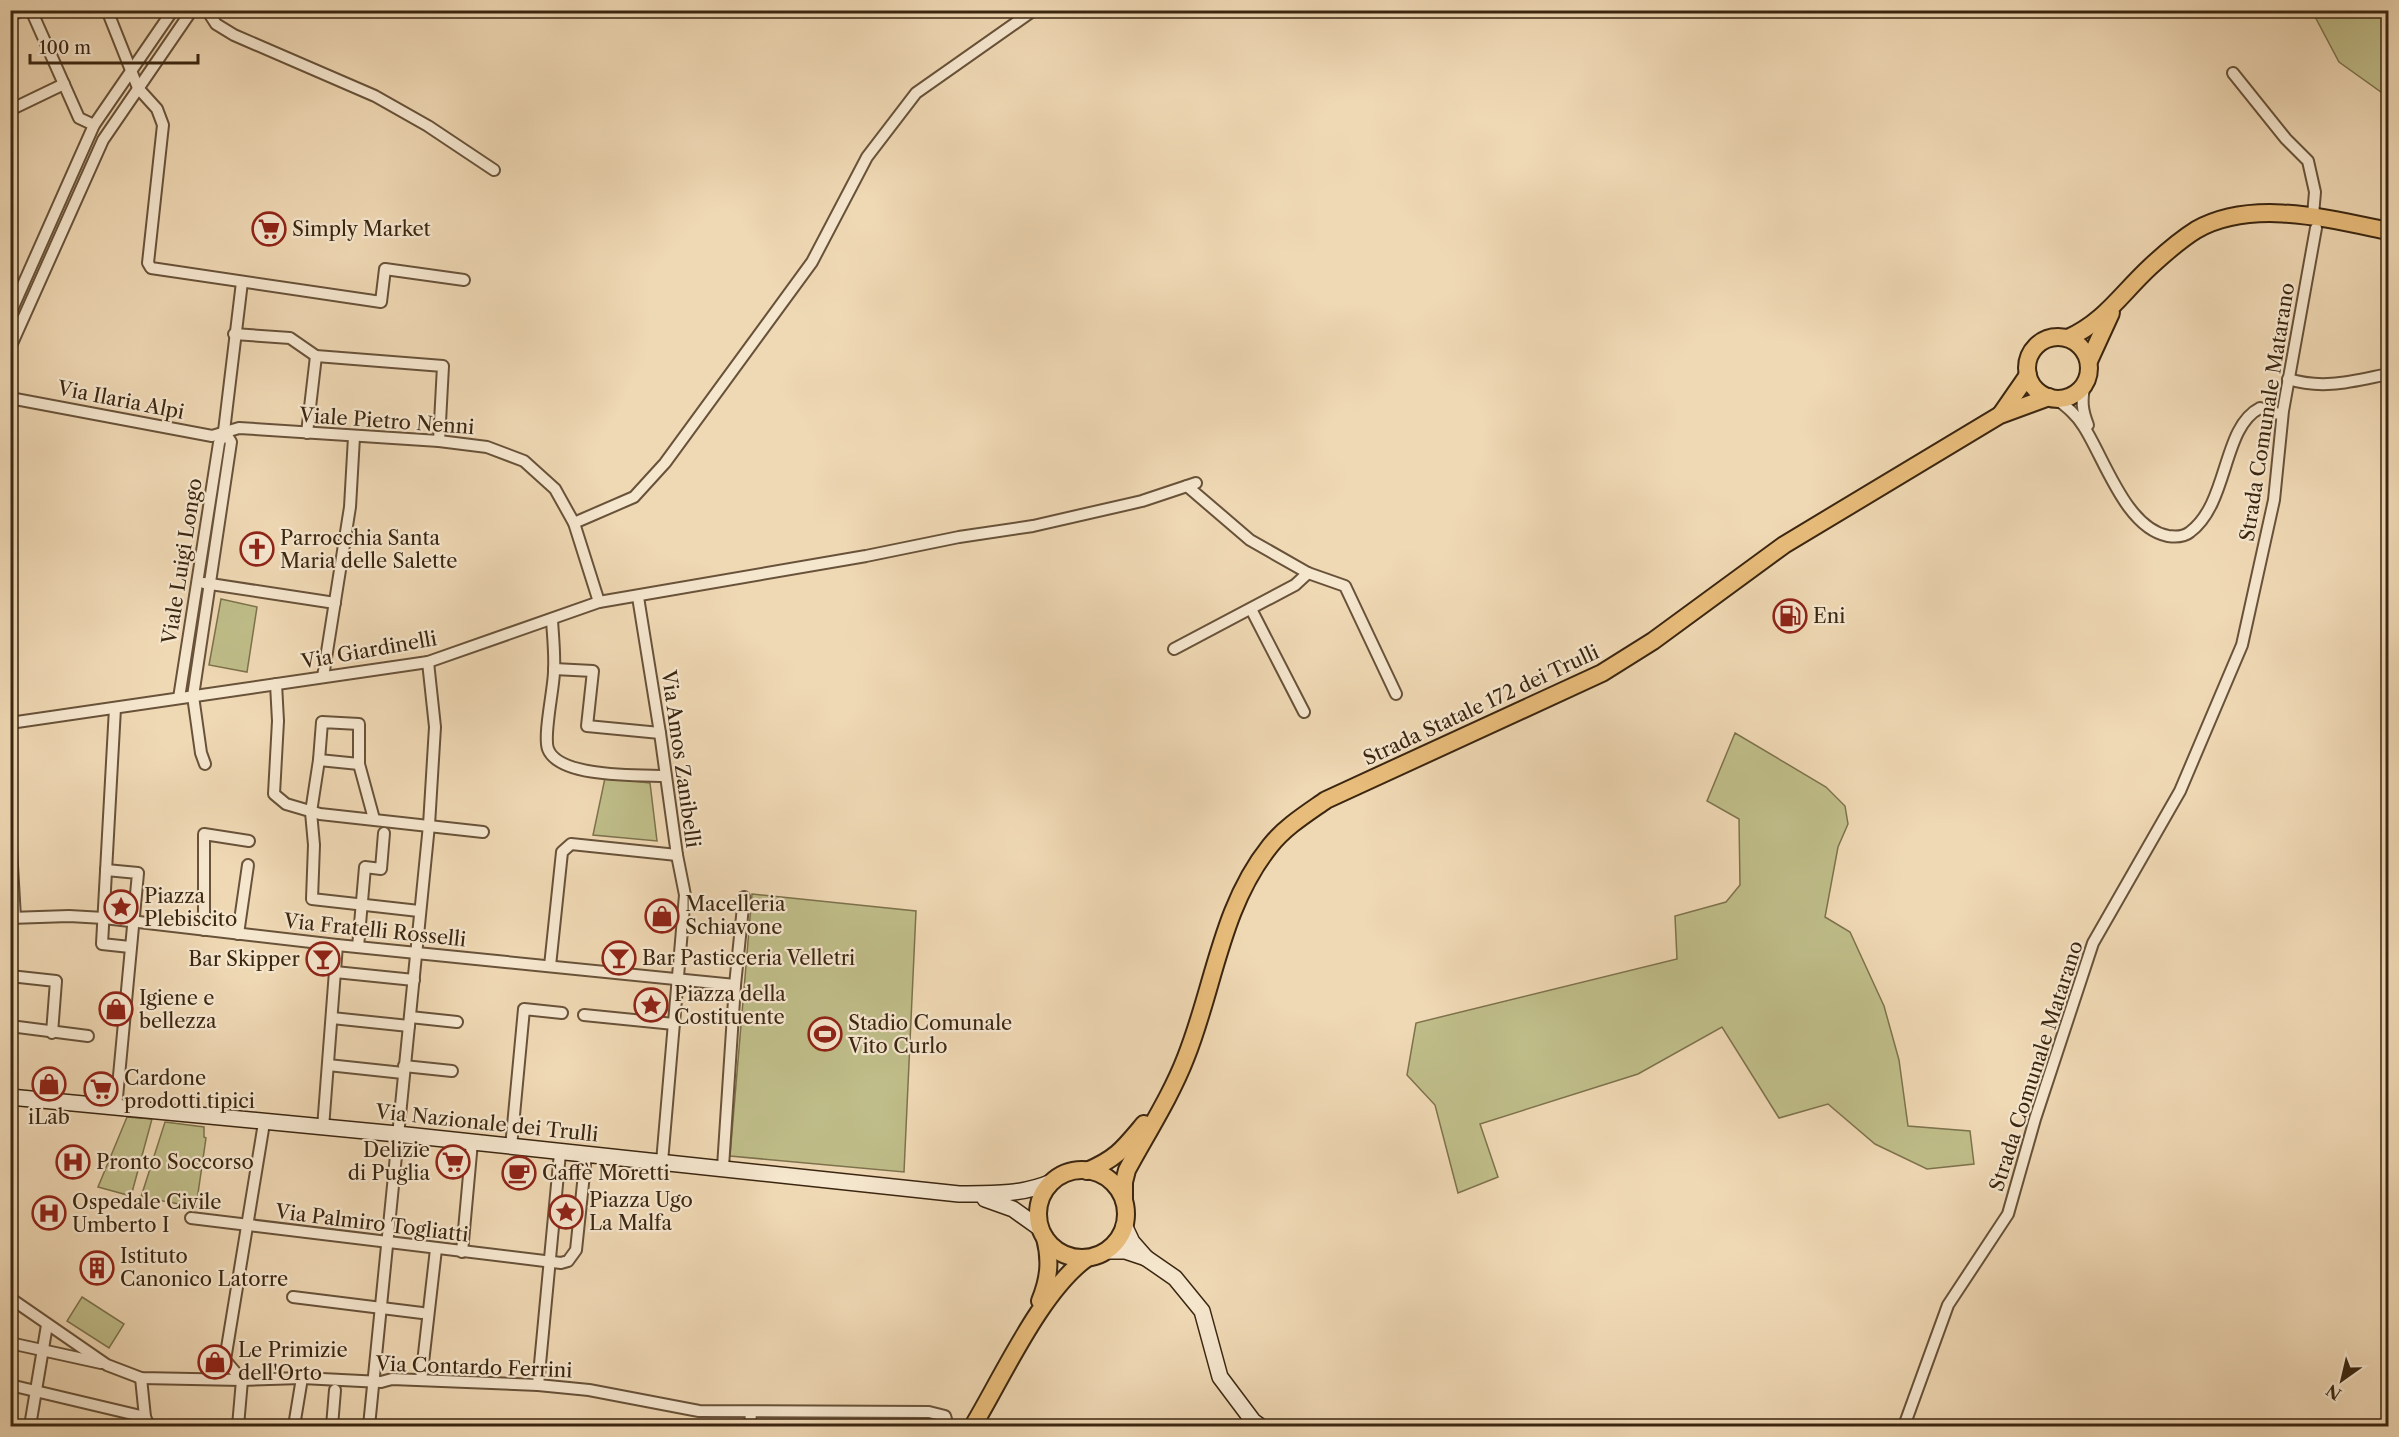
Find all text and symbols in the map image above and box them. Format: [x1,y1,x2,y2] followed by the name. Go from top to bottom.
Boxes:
[30,27,198,65] scale bar
[39,37,91,59] text: 100 m
[251,211,287,247] supermarket icon: Simply Market
[292,217,431,241] place label: Simply Market
[2235,281,2299,543] street label: Strada Comunale Matarano
[55,376,186,424] street label: Via Ilaria Alpi
[298,403,475,439] street label: Viale Pietro Nenni
[157,476,207,647] street label: Viale Luigi Longo
[280,526,457,573] place label: Parrocchia Santa Maria delle Salette
[239,531,275,567] church icon: Parrocchia Santa Maria delle Salette
[1772,598,1808,634] fuel station icon: Eni
[1813,604,1845,628] place label: Eni
[298,626,439,674] street label: Via Giardinelli
[1359,640,1603,770] street label: Strada Statale 172 dei Trulli
[657,668,705,849] street label: Via Amos Zanibelli
[144,884,237,931] place label: Piazza Plebiscito
[103,889,139,925] place icon: Piazza Plebiscito
[685,892,786,939] place label: Macelleria Schiavone
[644,898,680,934] shop icon: Macelleria Schiavone
[282,908,467,951] street label: Via Fratelli Rosselli
[1984,938,2088,1194] street label: Strada Comunale Matarano
[601,940,637,976] bar icon: Bar Pasticceria Velletri
[305,941,341,977] bar icon: Bar Skipper
[642,946,855,970] place label: Bar Pasticceria Velletri
[188,947,301,971] place label: Bar Skipper
[674,982,786,1029] place label: Piazza della Costituente
[139,986,217,1033] place label: Igiene e bellezza
[633,987,669,1023] place icon: Piazza della Costituente
[98,991,134,1027] shop icon: Igiene e bellezza
[847,1011,1012,1058] place label: Stadio Comunale Vito Curlo
[807,1016,843,1052] sports icon: Stadio Comunale Vito Curlo
[31,1066,67,1102] shop icon: iLab
[124,1066,255,1113] place label: Cardone prodotti tipici
[83,1071,119,1107] supermarket icon: Cardone prodotti tipici
[374,1099,599,1147] street label: Via Nazionale dei Trulli
[28,1105,70,1129] place label: iLab
[348,1138,430,1185] place label: Delizie di Puglia
[55,1144,91,1180] hospital icon: Pronto Soccorso
[435,1144,471,1180] supermarket icon: Delizie di Puglia
[96,1150,254,1174] place label: Pronto Soccorso
[501,1155,537,1191] cafe icon: Caffè Moretti
[542,1161,670,1185] place label: Caffè Moretti
[589,1188,693,1235] place label: Piazza Ugo La Malfa
[72,1190,221,1237] place label: Ospedale Civile Umberto I
[548,1194,584,1230] place icon: Piazza Ugo La Malfa
[31,1195,67,1231] hospital icon: Ospedale Civile Umberto I
[273,1199,470,1247] street label: Via Palmiro Togliatti
[120,1244,288,1291] place label: Istituto Canonico Latorre
[79,1250,115,1286] building icon: Istituto Canonico Latorre
[238,1338,348,1385] place label: Le Primizie dell'Orto
[197,1344,233,1380] shop icon: Le Primizie dell'Orto
[2312,1350,2372,1410] north arrow
[374,1352,573,1382] street label: Via Contardo Ferrini
[2322,1380,2345,1405] text: N

